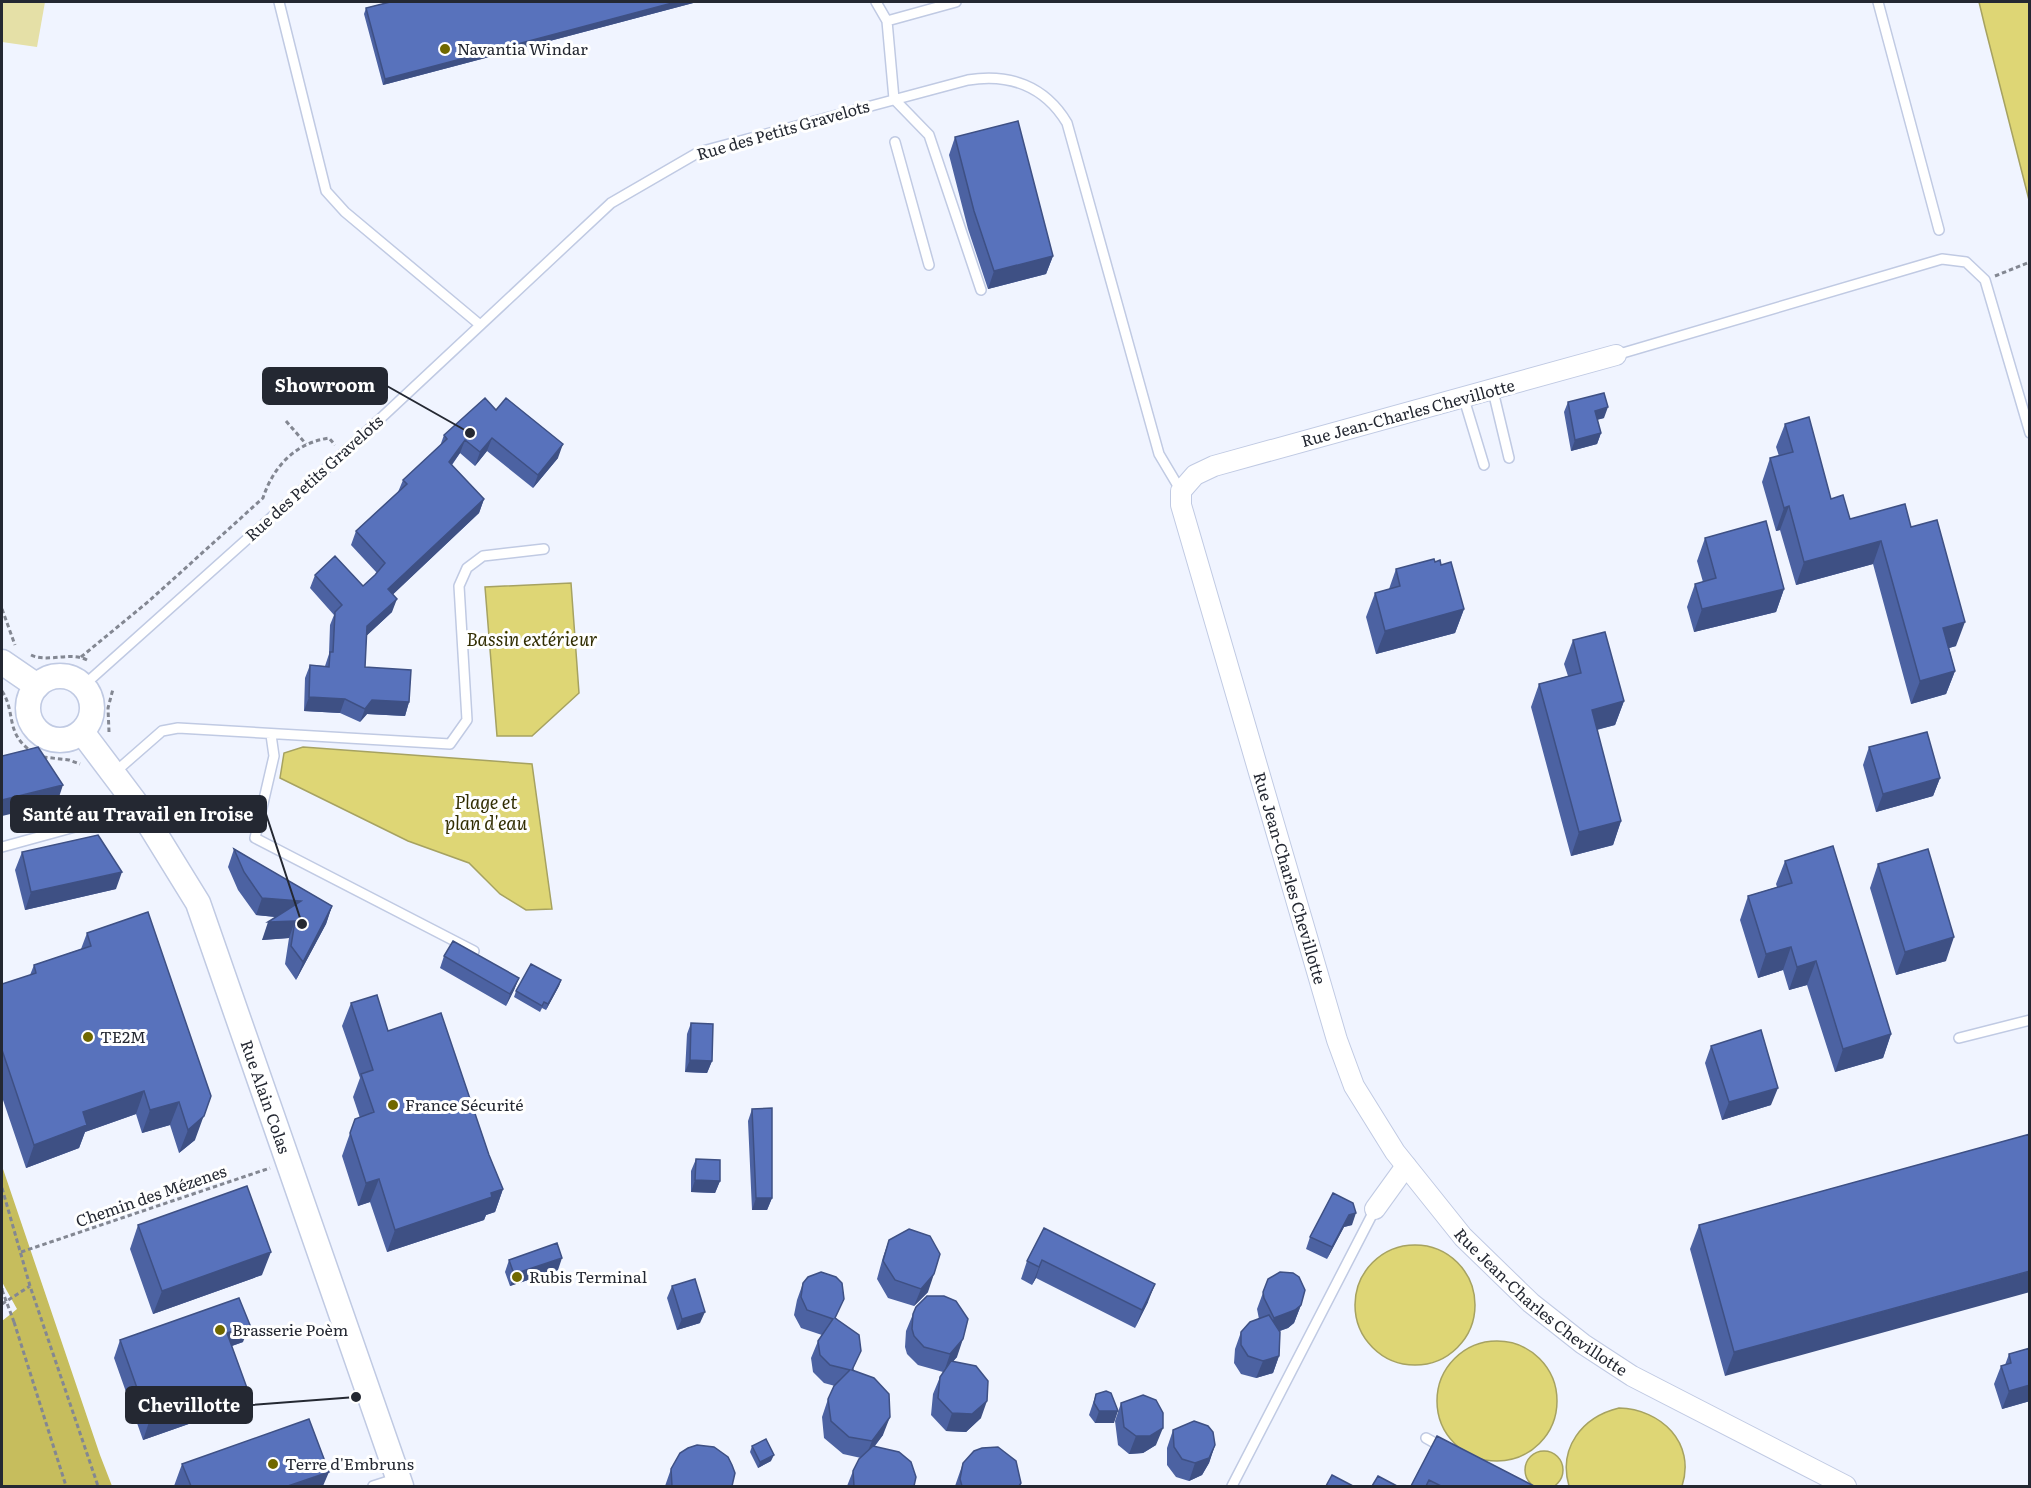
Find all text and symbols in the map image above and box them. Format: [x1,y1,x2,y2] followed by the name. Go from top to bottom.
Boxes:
[457,36,588,60] place label: Navantia Windar
[438,42,452,56] marker: Navantia Windar
[694,93,872,165] street label: Rue des Petits Gravelots
[263,368,387,404] callout: Showroom
[275,371,375,398] text: Showroom
[1298,372,1517,452] street label: Rue Jean-Charles Chevillotte
[239,409,388,546] street label: Rue des Petits Gravelots
[466,625,598,652] water label: Bassin extérieur
[1248,769,1333,987] street label: Rue Jean-Charles Chevillotte
[445,788,527,836] water label: Plage et plan d'eau
[11,796,266,832] callout: Santé au Travail en Iroise
[22,800,254,827] text: Santé au Travail en Iroise
[100,1024,146,1048] place label: TE2M
[81,1030,95,1044] marker: TE2M
[236,1036,297,1156] street label: Rue Alain Colas
[405,1092,524,1116] place label: France Sécurité
[386,1098,400,1112] marker: France Sécurité
[72,1158,229,1232] street label: Chemin des Mézenes
[1449,1222,1633,1381] street label: Rue Jean-Charles Chevillotte
[529,1264,647,1288] place label: Rubis Terminal
[510,1270,524,1284] marker: Rubis Terminal
[232,1317,349,1341] place label: Brasserie Poèm
[213,1323,227,1337] marker: Brasserie Poèm
[126,1387,252,1423] callout: Chevillotte
[138,1391,240,1418] text: Chevillotte
[285,1451,414,1475] place label: Terre d'Embruns
[266,1457,280,1471] marker: Terre d'Embruns

